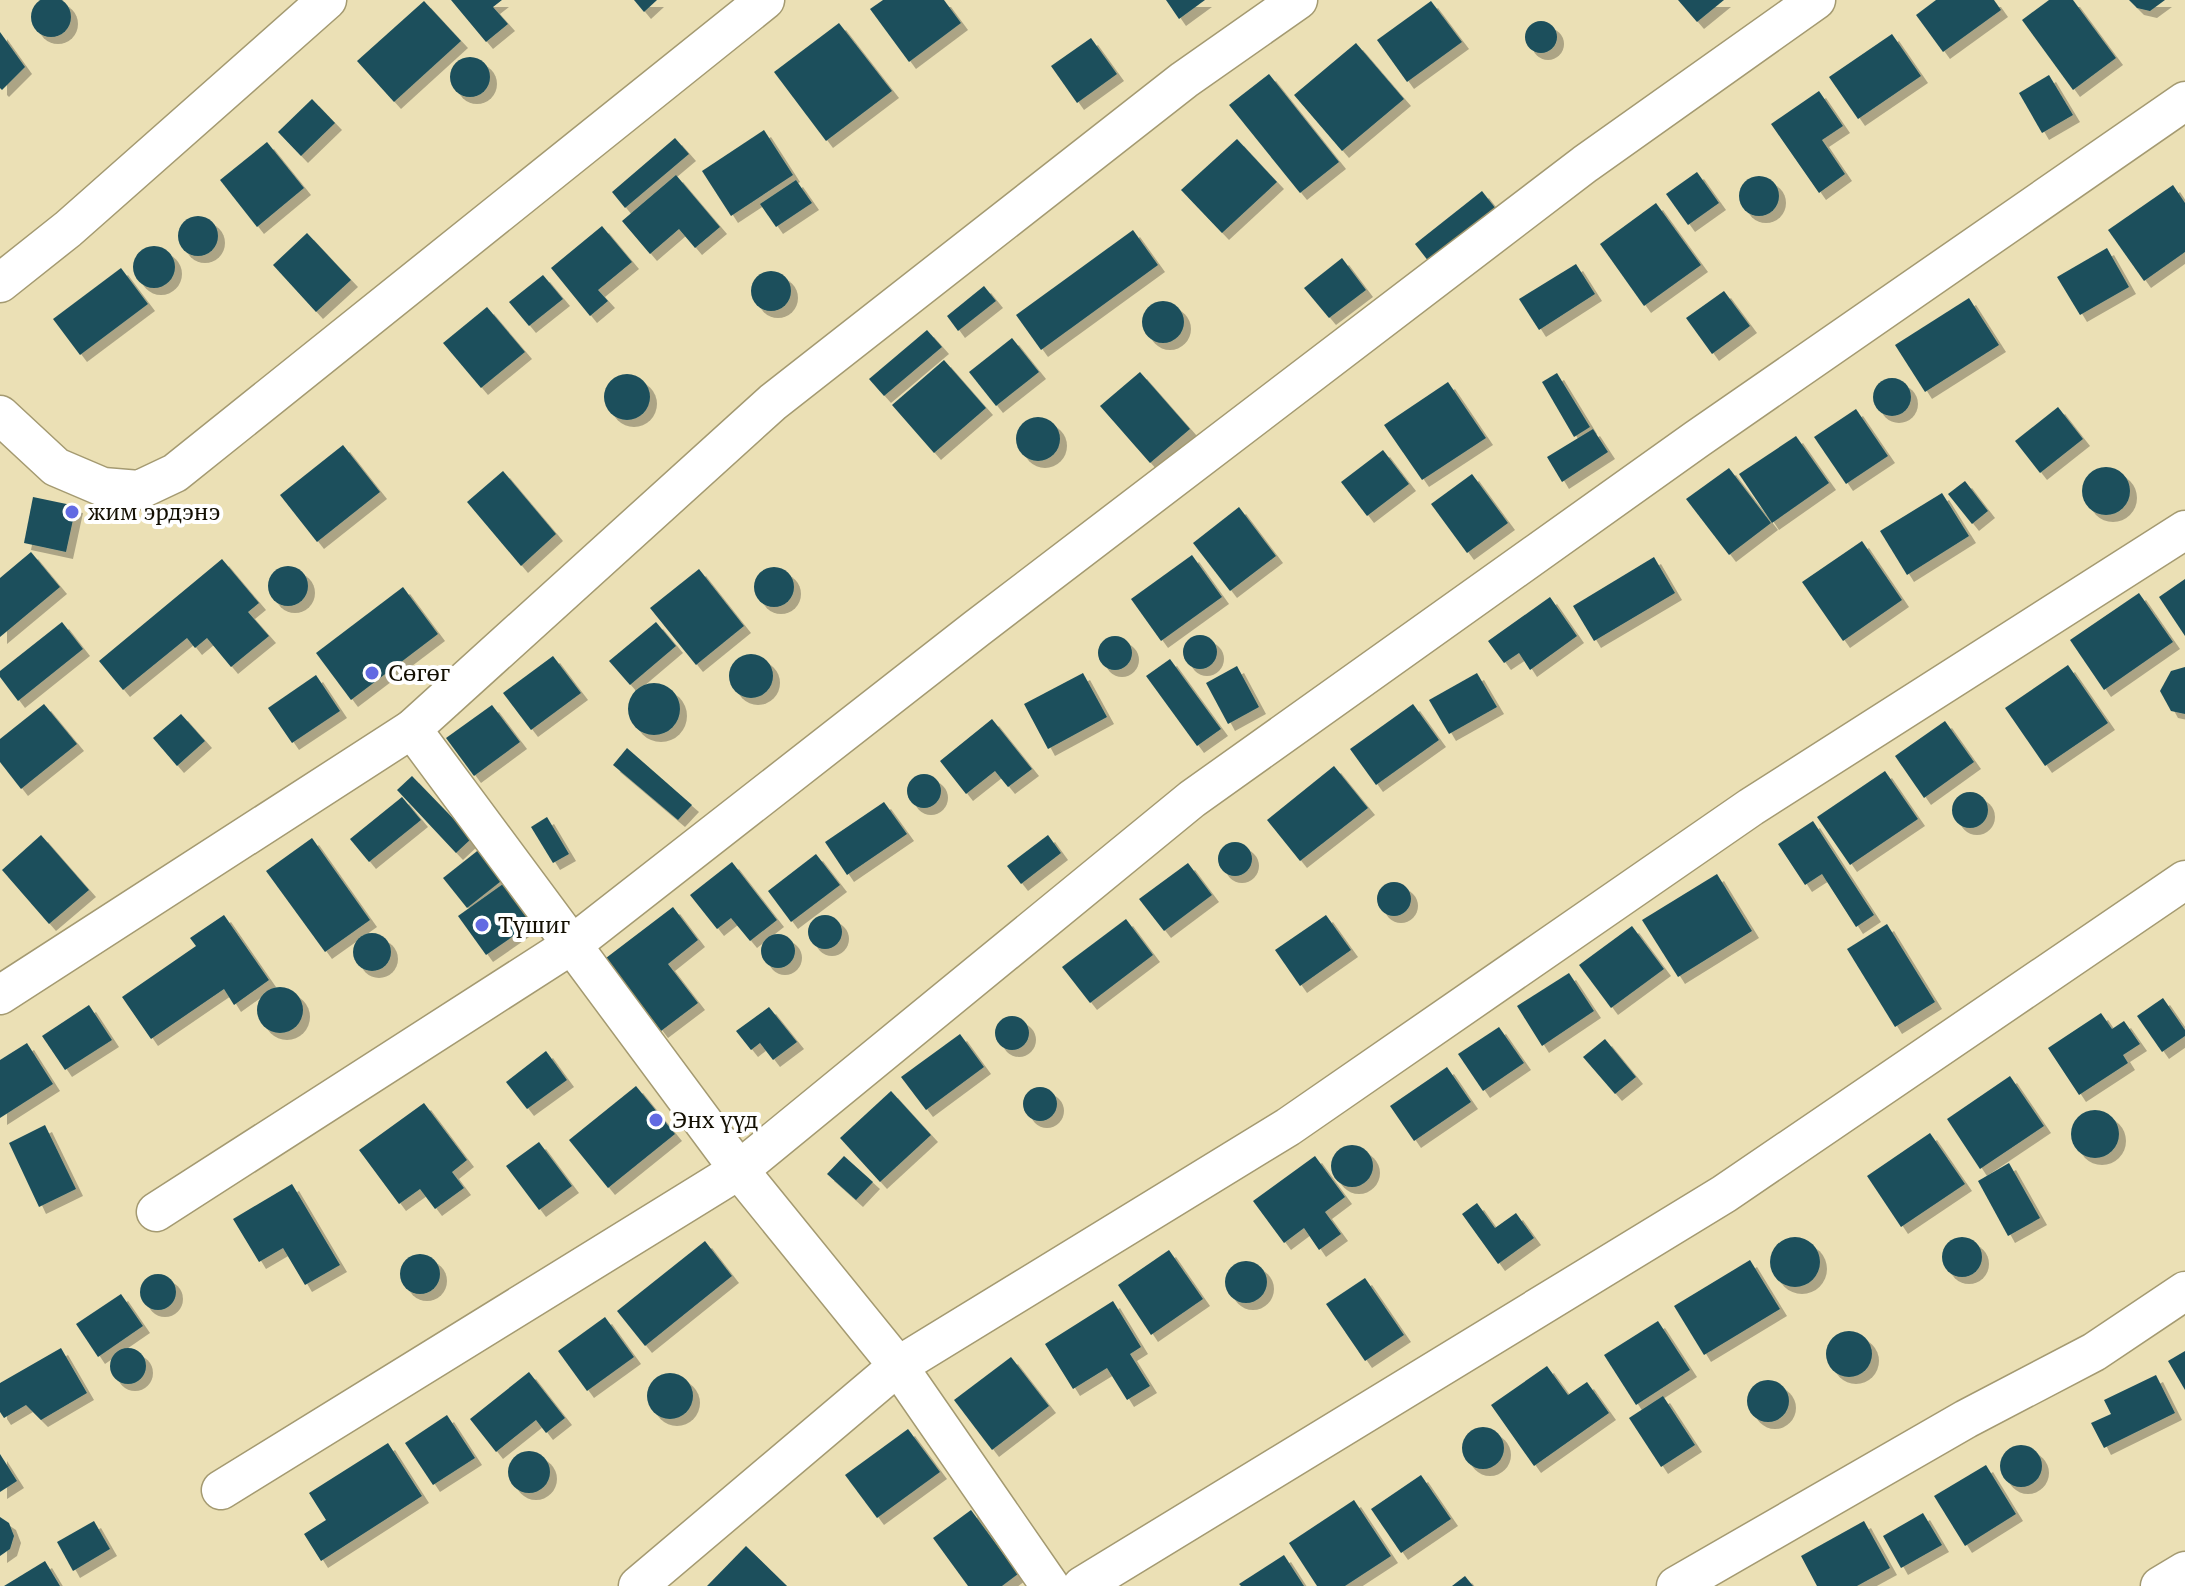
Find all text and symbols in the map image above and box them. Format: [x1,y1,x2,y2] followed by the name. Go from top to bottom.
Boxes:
[88,495,220,527] place label: жим эрдэнэ
[63,503,81,521] marker: жим эрдэнэ
[388,656,450,688] place label: Сөгөг
[363,664,381,682] marker: Сөгөг
[498,908,570,940] place label: Түшиг
[473,916,491,934] marker: Түшиг
[672,1103,759,1135] place label: Энх үүд
[647,1111,665,1129] marker: Энх үүд

